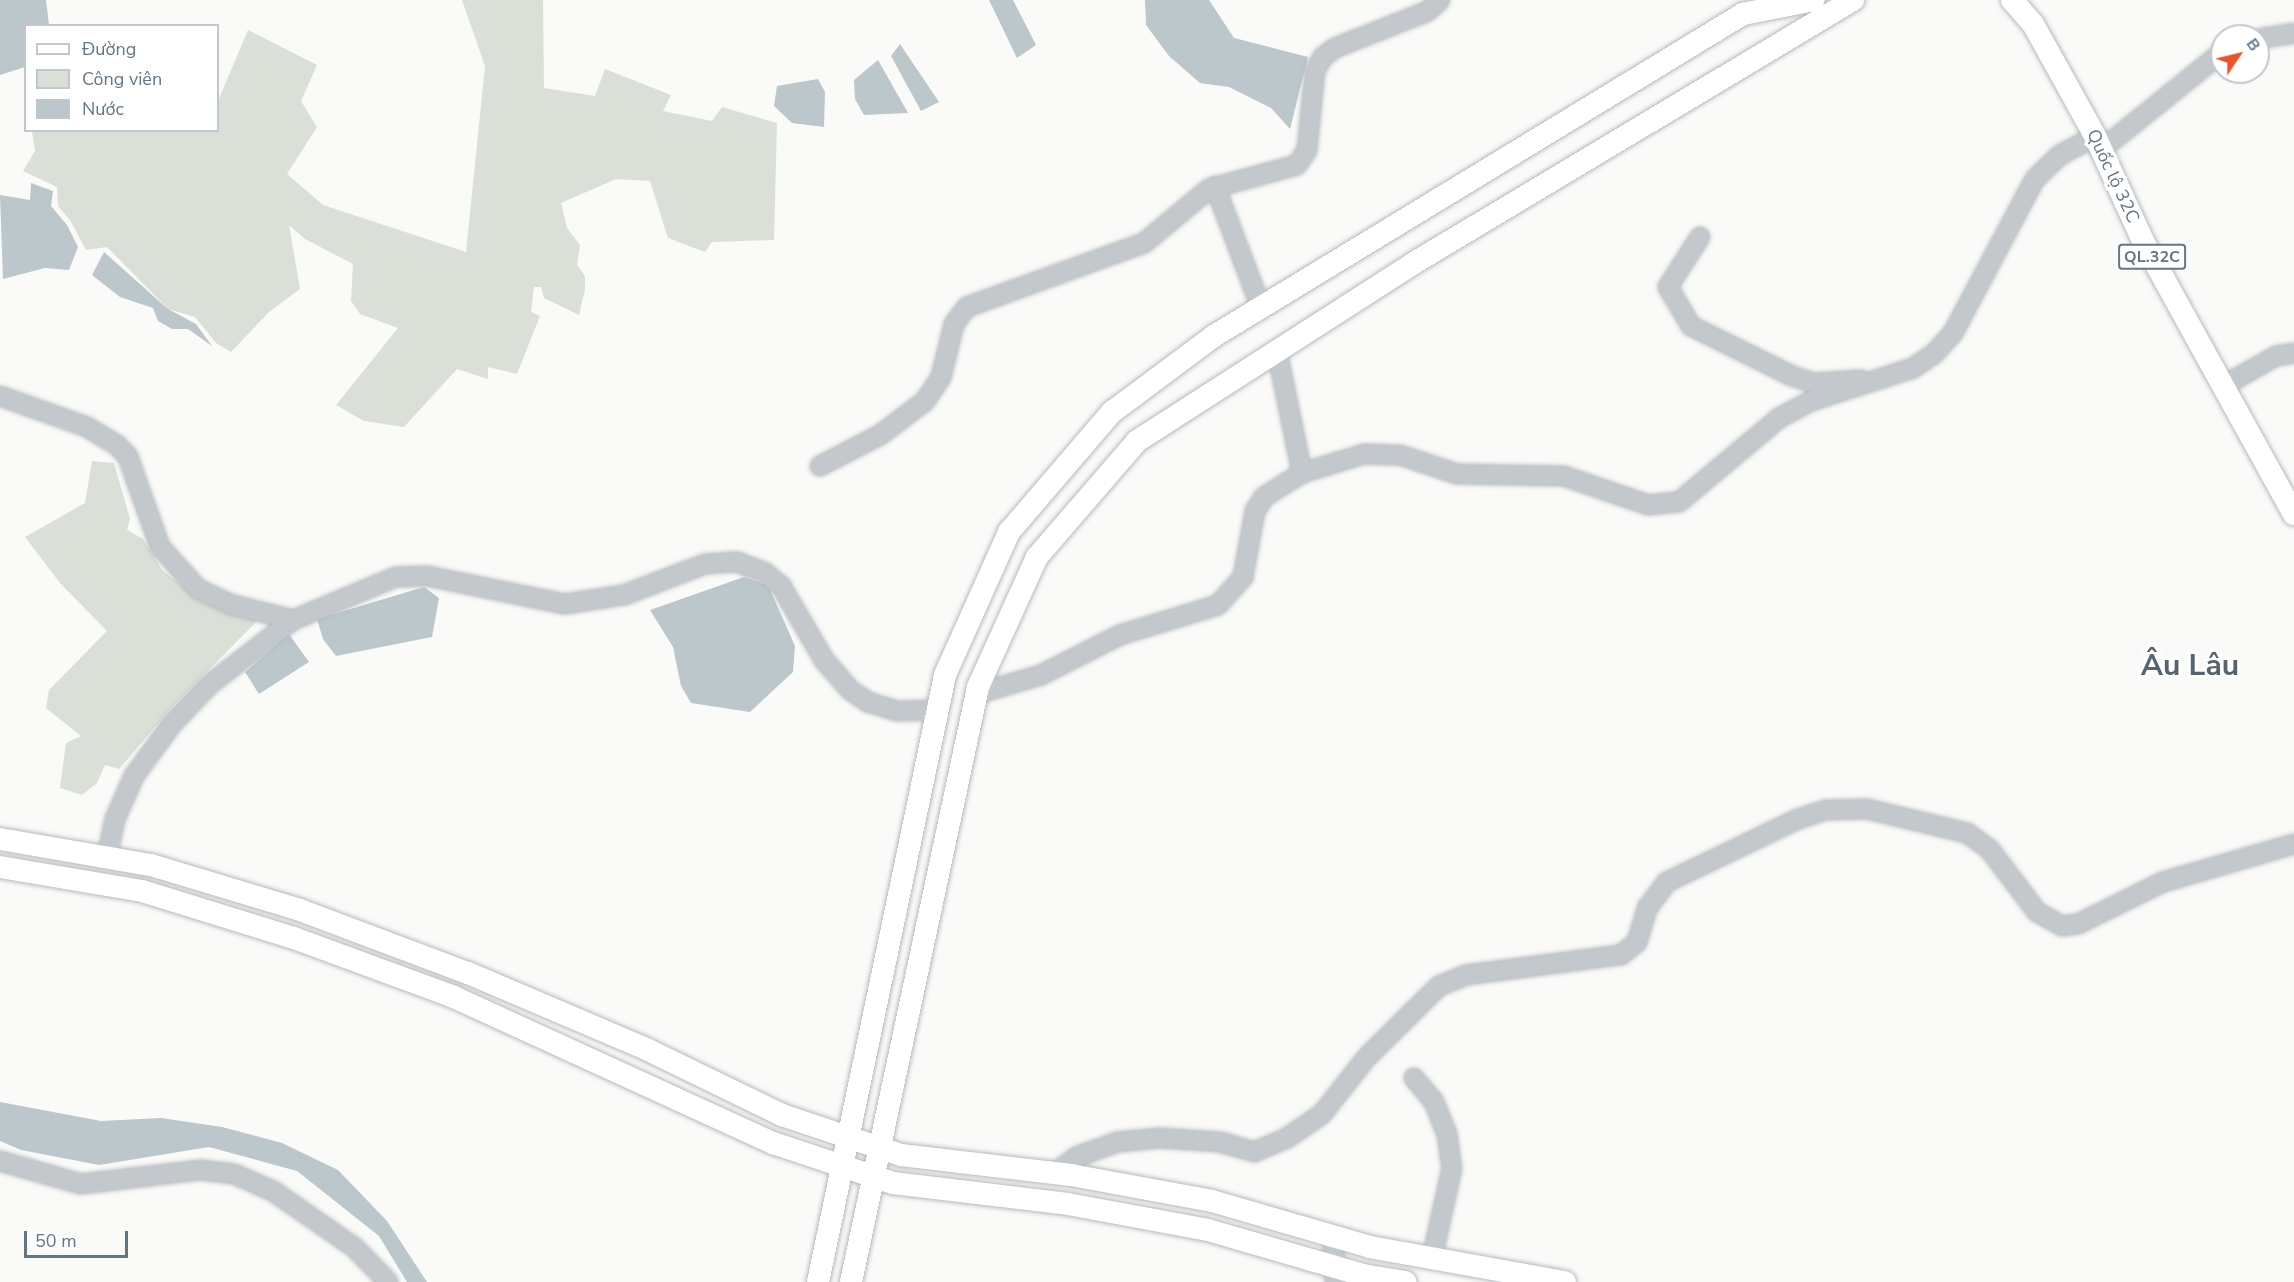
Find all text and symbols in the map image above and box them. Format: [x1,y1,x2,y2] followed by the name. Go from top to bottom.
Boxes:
[24,24,219,132] legend
[2210,24,2270,84] north arrow
[2241,34,2265,56] text: B
[82,37,136,61] text: Đường
[82,67,162,91] text: Công viên
[82,97,124,121] text: Nước
[2082,126,2144,226] street label: Quốc lộ 32C
[2118,244,2186,270] road number: QL.32C
[2141,648,2239,684] district label: Âu Lâu
[27,1219,130,1257] scale bar
[35,1229,77,1253] text: 50 m

